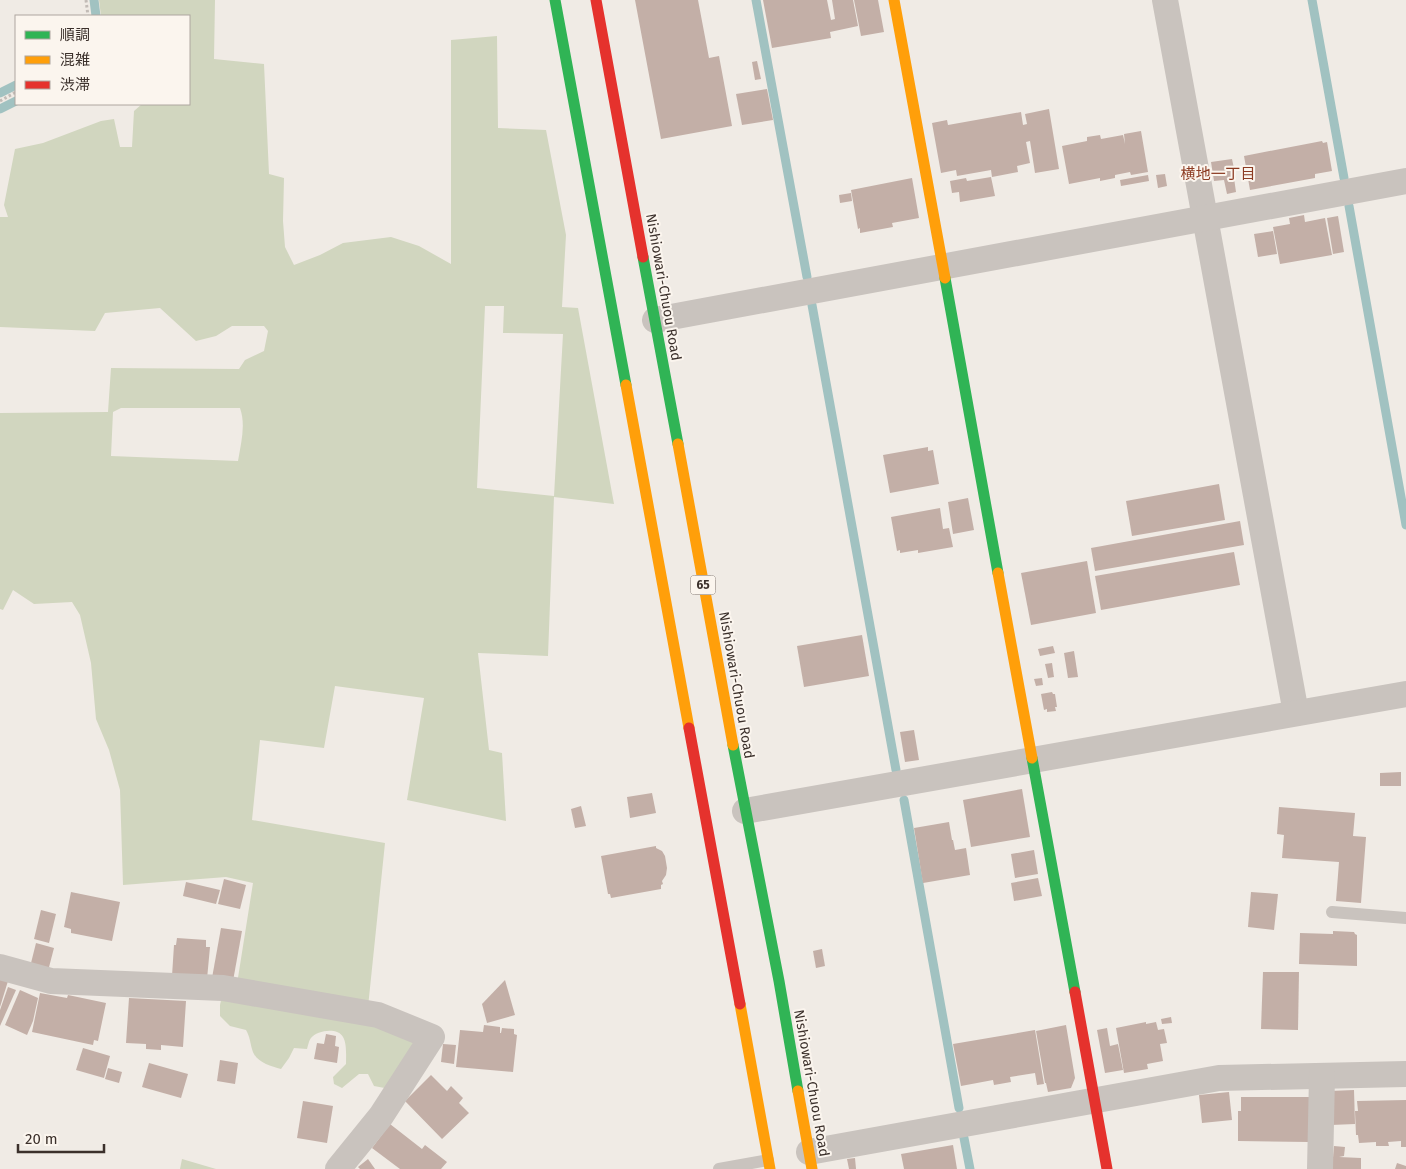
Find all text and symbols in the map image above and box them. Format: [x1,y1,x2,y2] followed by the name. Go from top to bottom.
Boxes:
[15,15,190,105] legend
[60,26,90,44] text: 順調
[60,51,90,69] text: 混雑
[60,76,90,94] text: 渋滞
[1180,165,1256,183] district label: 横地一丁目
[642,212,685,362] street label: Nishiowari-Chuou Road
[690,576,716,594] road number: 65
[715,610,758,760] street label: Nishiowari-Chuou Road
[790,1008,833,1158] street label: Nishiowari-Chuou Road
[18,1122,104,1154] scale bar
[25,1130,58,1148] text: 20 m

